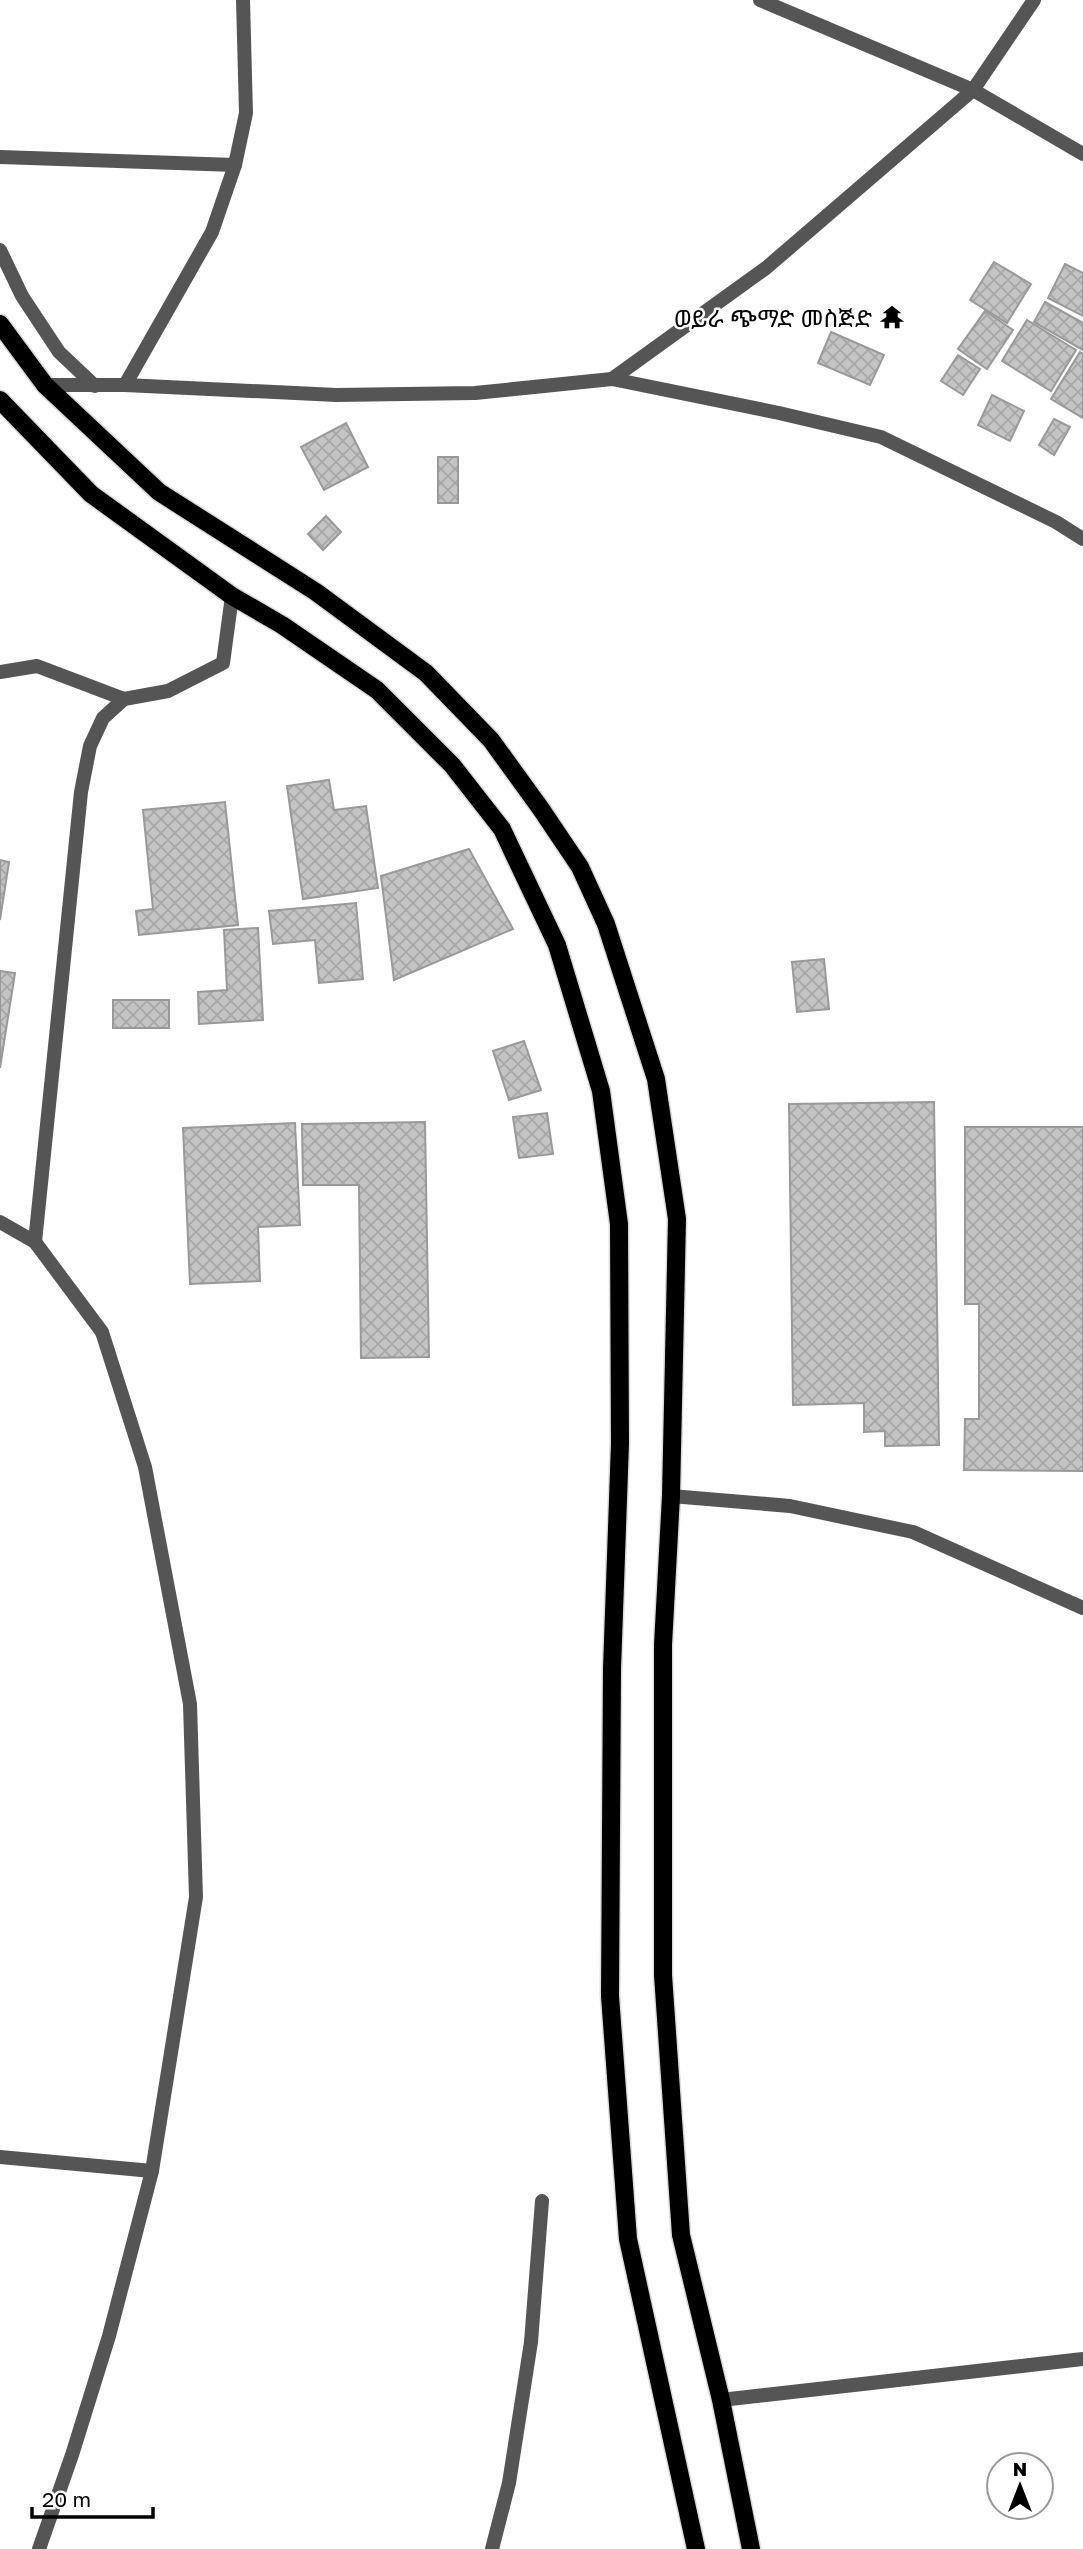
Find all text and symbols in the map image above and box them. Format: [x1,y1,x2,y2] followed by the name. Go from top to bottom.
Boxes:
[674,303,872,332] place label: ወይራ ጭማድ መስጅድ
[878,303,906,331] temple icon: ወይራ ጭማድ መስጅድ
[985,2451,1055,2521] north arrow
[1013,2457,1027,2480] text: N
[32,2476,152,2520] scale bar
[42,2486,91,2512] text: 20 m

